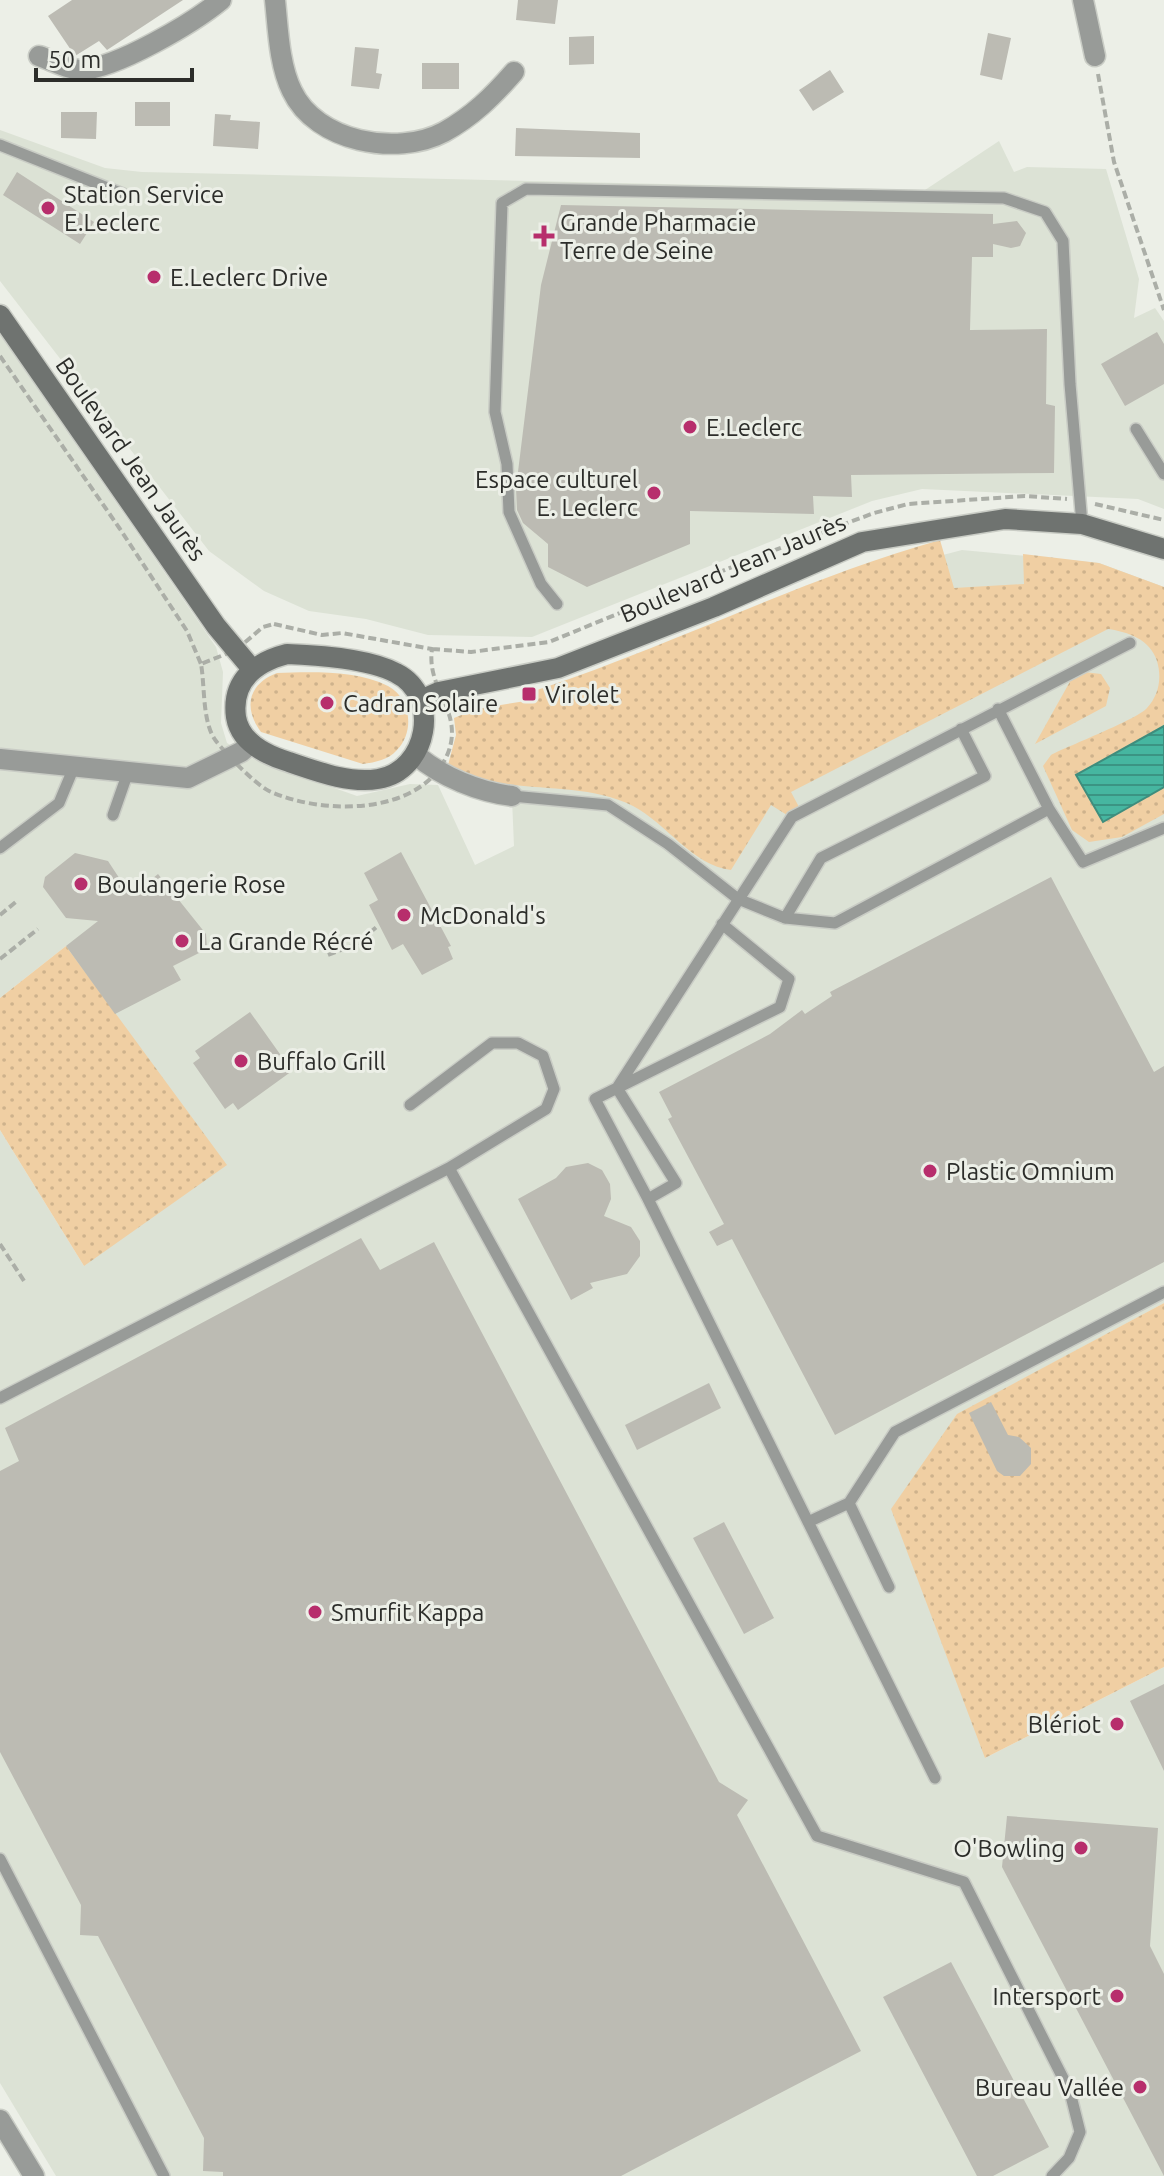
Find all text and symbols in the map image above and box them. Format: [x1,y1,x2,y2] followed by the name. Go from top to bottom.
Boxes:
[36,32,192,82] scale bar
[48,46,101,73] text: 50 m
[64,181,224,236] place label: Station Service E.Leclerc
[39,199,57,217] marker: Station Service E.Leclerc
[560,209,757,264] place label: Grande Pharmacie Terre de Seine
[535,227,553,245] marker: Grande Pharmacie Terre de Seine
[170,264,328,291] place label: E.Leclerc Drive
[145,268,163,286] marker: E.Leclerc Drive
[50,352,212,566] street label: Boulevard Jean Jaurès
[706,414,802,441] place label: E.Leclerc
[681,418,699,436] marker: E.Leclerc
[475,466,638,521] place label: Espace culturel E. Leclerc
[645,484,663,502] marker: Espace culturel E. Leclerc
[616,508,850,628] street label: Boulevard Jean Jaurès
[545,681,619,708] place label: Virolet
[520,685,538,703] marker: Virolet
[343,690,498,717] place label: Cadran Solaire
[318,694,336,712] marker: Cadran Solaire
[97,871,286,898] place label: Boulangerie Rose
[72,875,90,893] marker: Boulangerie Rose
[420,902,546,929] place label: McDonald's
[395,906,413,924] marker: McDonald's
[198,928,374,955] place label: La Grande Récré
[173,932,191,950] marker: La Grande Récré
[257,1048,386,1075] place label: Buffalo Grill
[232,1052,250,1070] marker: Buffalo Grill
[946,1158,1115,1185] place label: Plastic Omnium
[921,1162,939,1180] marker: Plastic Omnium
[331,1599,484,1626] place label: Smurfit Kappa
[306,1603,324,1621] marker: Smurfit Kappa
[1028,1711,1102,1738] place label: Blériot
[1108,1715,1126,1733] marker: Blériot
[953,1835,1065,1862] place label: O'Bowling
[1072,1839,1090,1857] marker: O'Bowling
[992,1983,1102,2010] place label: Intersport
[1108,1987,1126,2005] marker: Intersport
[975,2074,1124,2101] place label: Bureau Vallée
[1131,2078,1149,2096] marker: Bureau Vallée

